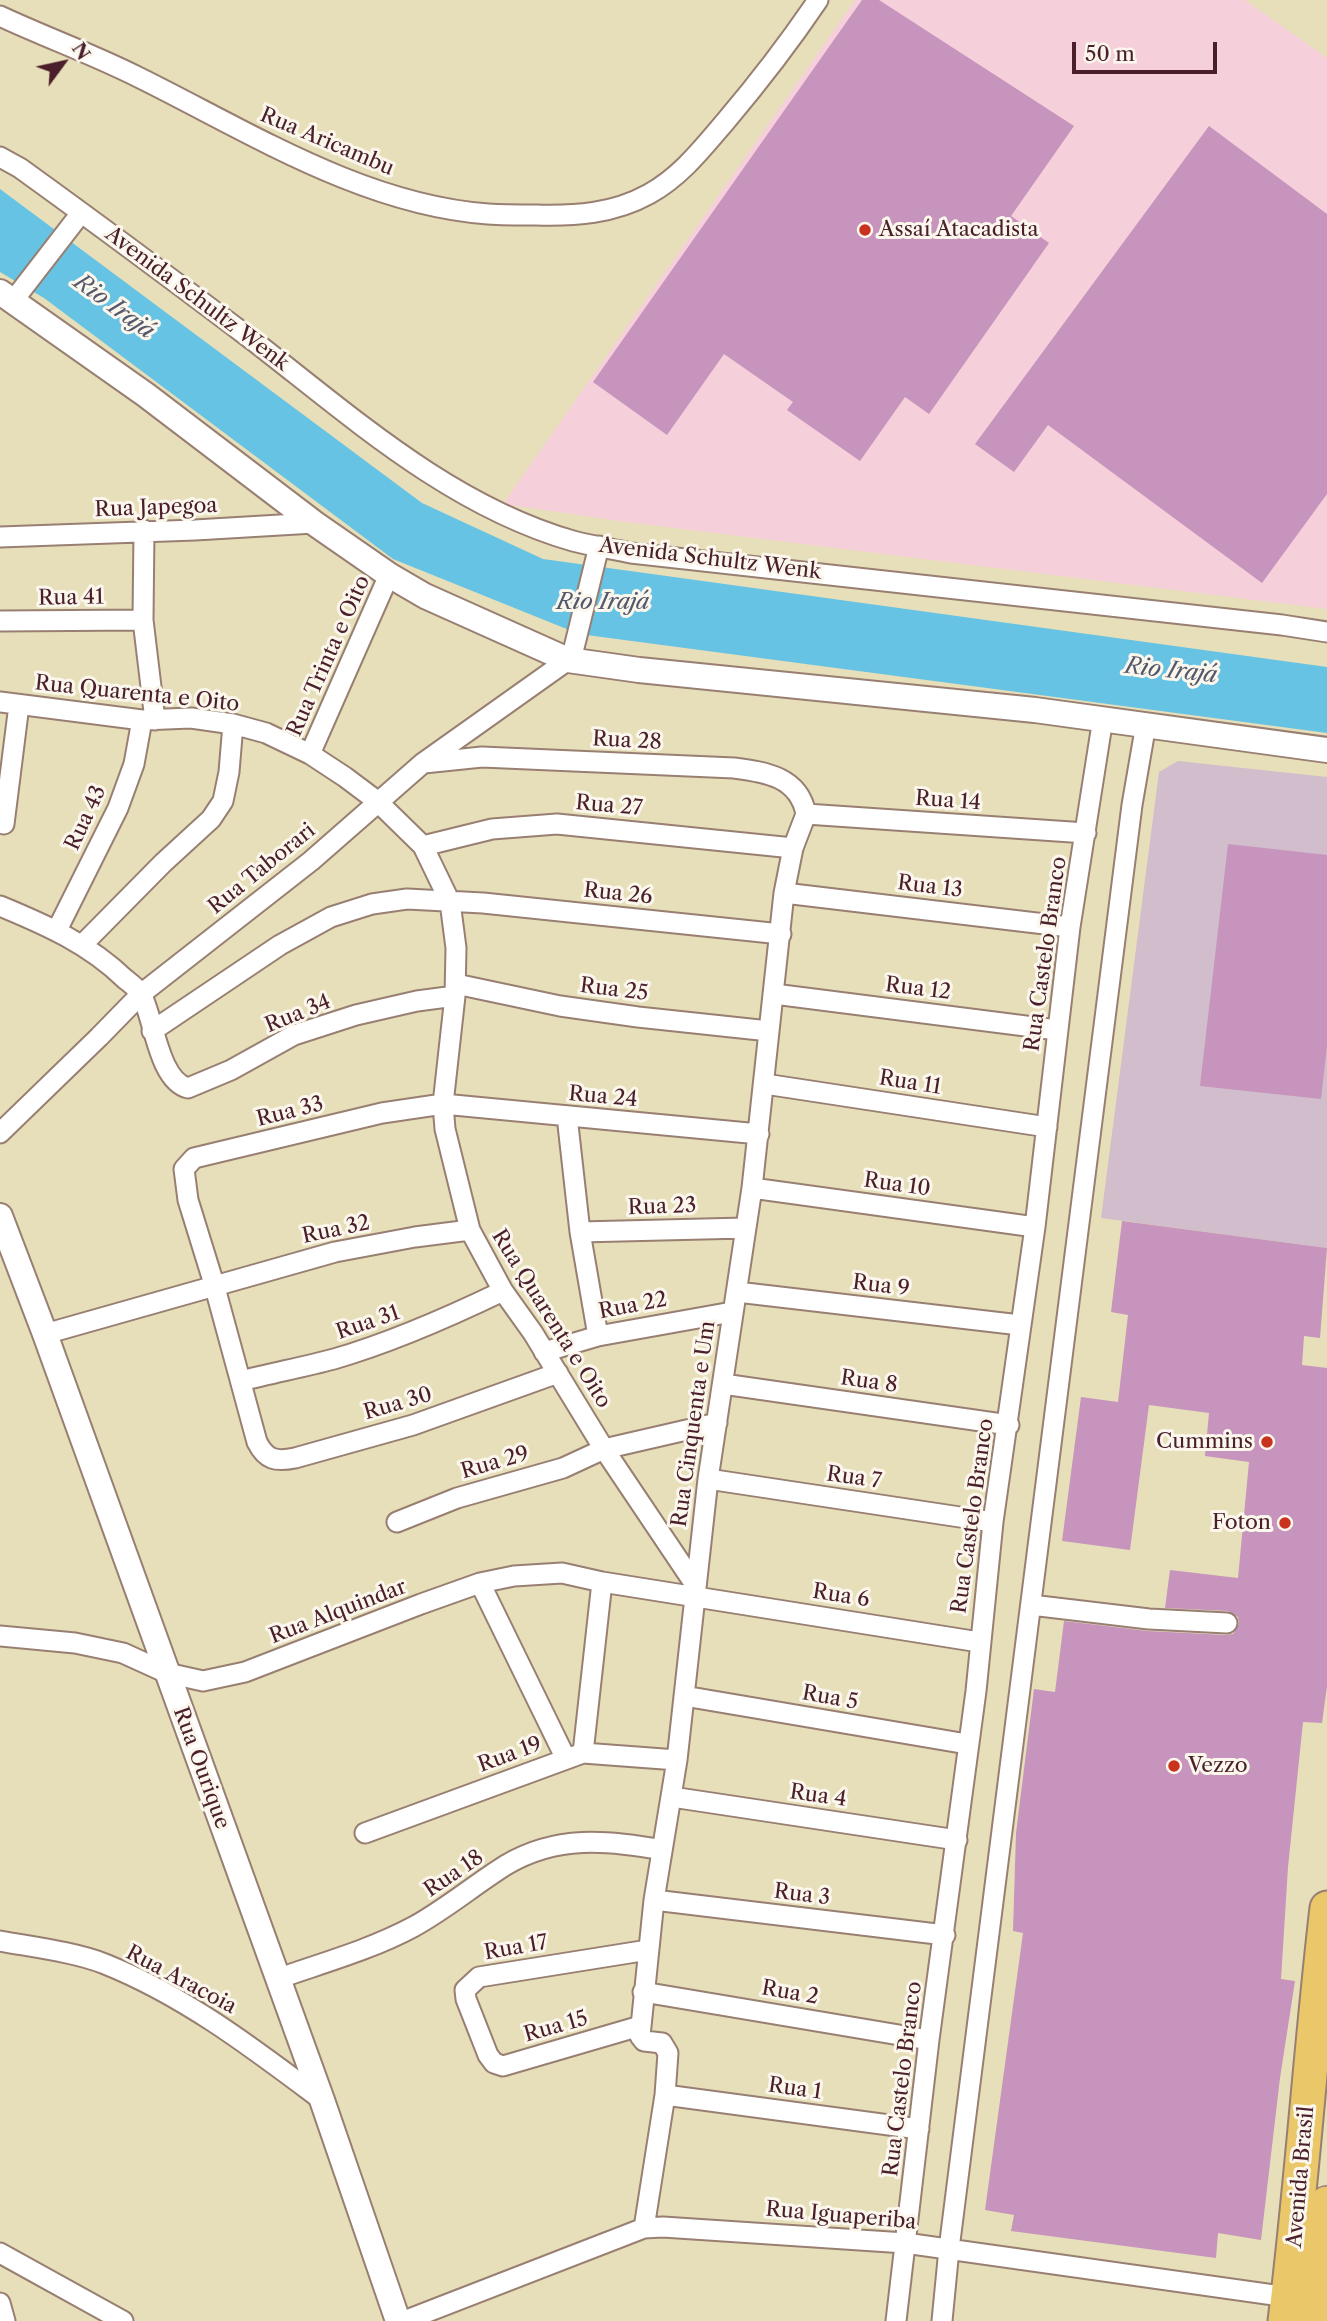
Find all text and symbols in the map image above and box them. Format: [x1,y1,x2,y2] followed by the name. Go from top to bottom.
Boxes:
[28,28,98,98] north arrow
[1075,28,1220,72] scale bar
[67,38,95,64] text: N
[1085,41,1135,66] text: 50 m
[256,102,398,182] street label: Rua Aricambu
[879,217,1039,243] place label: Assaí Atacadista
[100,222,294,376] street label: Avenida Schultz Wenk
[857,222,873,238] marker: Assaí Atacadista
[68,269,160,345] water label: Rio Irajá
[94,493,218,523] street label: Rua Japegoa
[597,533,823,585] street label: Avenida Schultz Wenk
[282,572,376,740] street label: Rua Trinta e Oito
[38,585,104,611] street label: Rua 41
[557,588,649,616] water label: Rio Irajá
[1123,652,1219,690] water label: Rio Irajá
[33,671,241,717] street label: Rua Quarenta e Oito
[592,727,662,755] street label: Rua 28
[60,782,112,854] street label: Rua 43
[914,786,982,816] street label: Rua 14
[574,791,644,821] street label: Rua 27
[203,818,321,920] street label: Rua Taborari
[1020,855,1072,1053] street label: Rua Castelo Branco
[896,871,964,903] street label: Rua 13
[582,878,654,910] street label: Rua 26
[884,972,952,1006] street label: Rua 12
[579,973,649,1007] street label: Rua 25
[261,989,335,1039] street label: Rua 34
[877,1066,943,1100] street label: Rua 11
[567,1081,639,1113] street label: Rua 24
[254,1092,326,1132] street label: Rua 33
[862,1168,932,1202] street label: Rua 10
[627,1193,697,1221] street label: Rua 23
[300,1211,372,1249] street label: Rua 32
[486,1225,616,1413] street label: Rua Quarenta e Oito
[851,1270,911,1302] street label: Rua 9
[597,1287,669,1325] street label: Rua 22
[333,1300,403,1346] street label: Rua 31
[667,1319,721,1529] street label: Rua Cinquenta e Um
[839,1366,899,1398] street label: Rua 8
[361,1382,435,1426] street label: Rua 30
[947,1417,999,1615] street label: Rua Castelo Branco
[1156,1429,1253,1455] place label: Cummins
[1259,1434,1275,1450] marker: Cummins
[458,1441,532,1485] street label: Rua 29
[825,1462,883,1494] street label: Rua 7
[1212,1510,1271,1536] place label: Foton
[1277,1515,1293,1531] marker: Foton
[266,1574,410,1650] street label: Rua Alquindar
[811,1579,871,1613] street label: Rua 6
[800,1681,860,1715] street label: Rua 5
[167,1704,235,1832] street label: Rua Ourique
[475,1732,545,1778] street label: Rua 19
[1188,1753,1248,1779] place label: Vezzo
[1166,1758,1182,1774] marker: Vezzo
[788,1780,848,1812] street label: Rua 4
[419,1845,489,1903] street label: Rua 18
[772,1879,832,1911] street label: Rua 3
[482,1930,550,1966] street label: Rua 17
[121,1940,241,2020] street label: Rua Aracoia
[760,1976,820,2010] street label: Rua 2
[879,1980,927,2178] street label: Rua Castelo Branco
[521,2006,591,2048] street label: Rua 15
[767,2073,823,2105] street label: Rua 1
[1282,2105,1320,2249] street label: Avenida Brasil
[765,2197,917,2235] street label: Rua Iguaperiba

